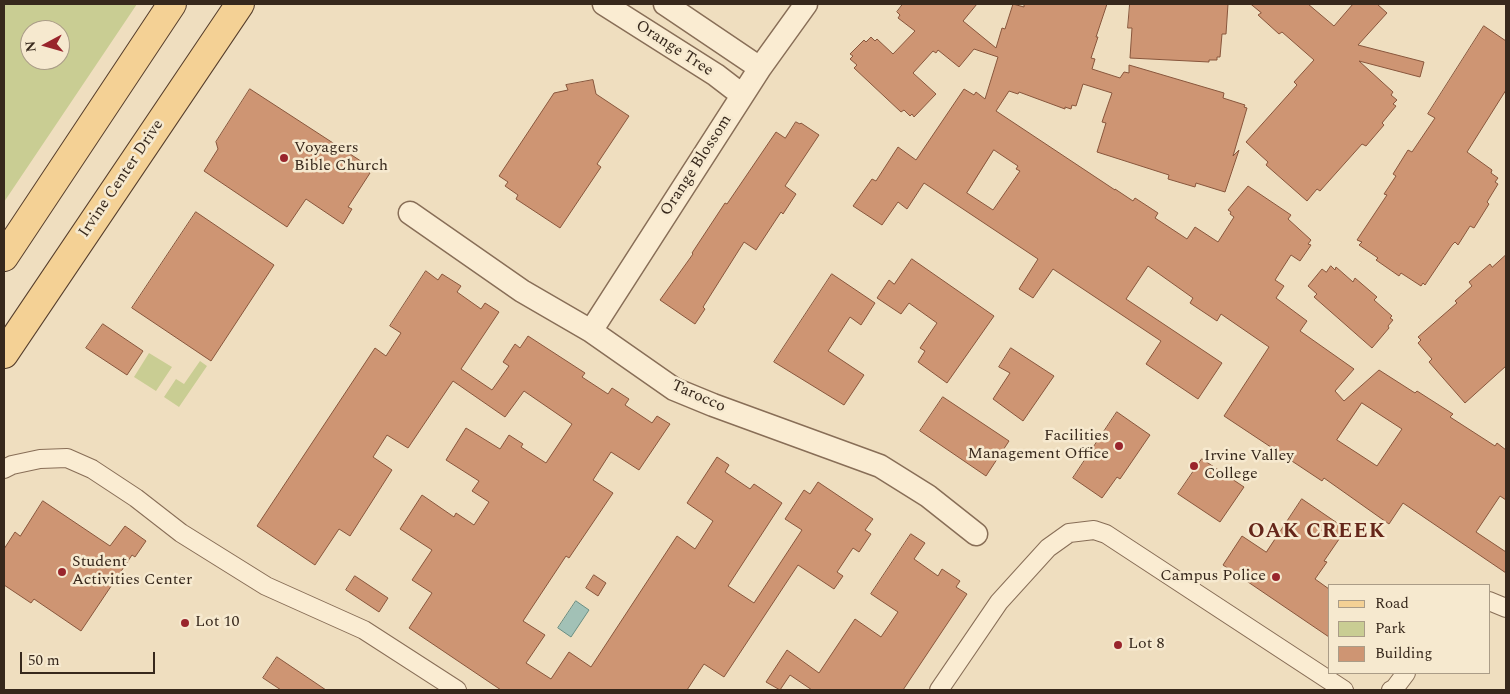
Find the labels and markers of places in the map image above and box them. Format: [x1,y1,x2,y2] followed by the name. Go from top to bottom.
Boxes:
[294,139,388,177] place label: Voyagers Bible Church
[278,152,290,164] marker: Voyagers Bible Church
[968,427,1109,465] place label: Facilities Management Office
[1113,440,1125,452] marker: Facilities Management Office
[1204,447,1294,485] place label: Irvine Valley College
[1188,460,1200,472] marker: Irvine Valley College
[72,553,192,591] place label: Student Activities Center
[56,566,68,578] marker: Student Activities Center
[1160,567,1266,587] place label: Campus Police
[1270,571,1282,583] marker: Campus Police
[195,613,239,633] place label: Lot 10
[179,617,191,629] marker: Lot 10
[1128,635,1164,655] place label: Lot 8
[1112,639,1124,651] marker: Lot 8

